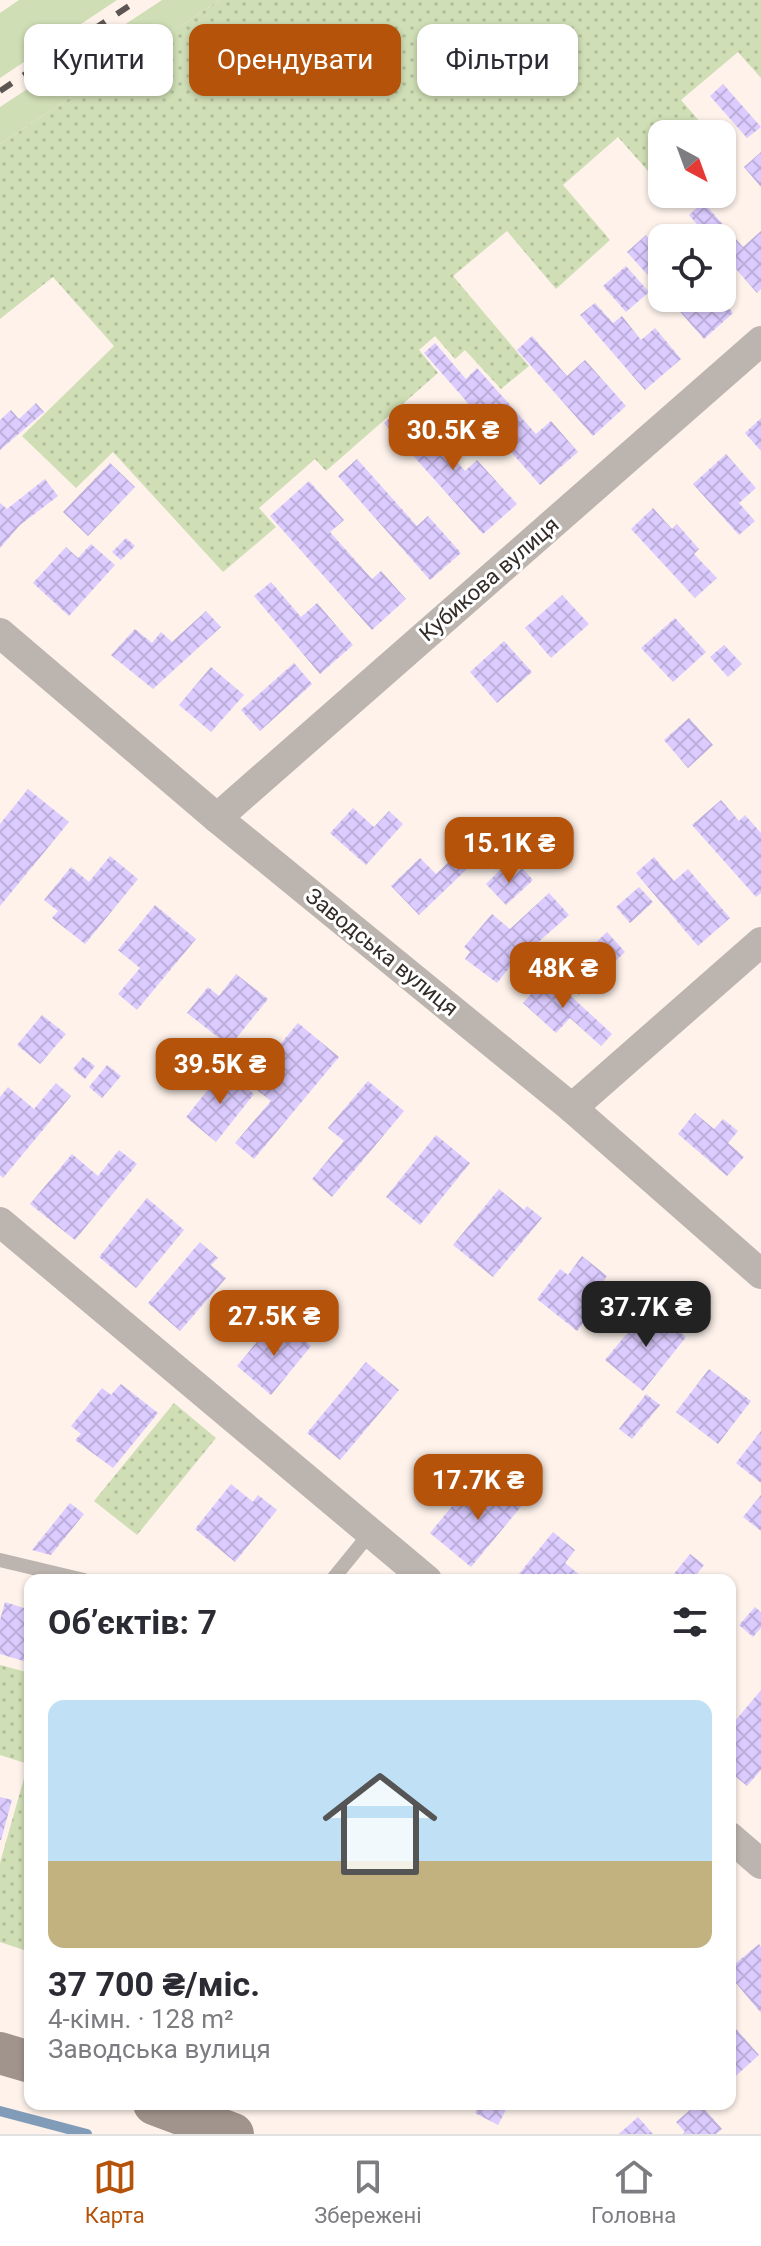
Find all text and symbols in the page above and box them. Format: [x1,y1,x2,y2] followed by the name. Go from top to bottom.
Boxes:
[24,24,173,96] chip: Купити
[189,24,401,96] chip: Орендувати
[417,24,578,96] chip: Фільтри
[648,120,736,208] north arrow
[648,120,736,312] map controls
[648,224,736,312] button: locate
[379,404,527,472] pin: 30.5K ₴
[407,415,499,445] text: 30.5K ₴
[414,512,564,646] street label: Кубикова вулиця
[435,817,583,885] pin: 15.1K ₴
[463,828,555,858] text: 15.1K ₴
[301,883,463,1021] street label: Заводська вулиця
[507,942,619,1010] pin: 48K ₴
[528,953,598,983] text: 48K ₴
[146,1038,294,1106] pin: 39.5K ₴
[174,1049,266,1079] text: 39.5K ₴
[572,1281,720,1349] pin: 37.7K ₴
[200,1290,348,1358] pin: 27.5K ₴
[600,1292,692,1322] text: 37.7K ₴
[228,1301,320,1331] text: 27.5K ₴
[404,1454,552,1522] pin: 17.7K ₴
[432,1465,524,1495] text: 17.7K ₴
[668,1600,712,1644] icon: filters
[48,1602,217,1642] text: Об’єктів: 7
[308,1752,452,1896] icon: home
[48,1964,260,2004] text: 37 700 ₴/міс.
[48,2004,234,2034] text: 4-кімн. · 128 m²
[48,2034,271,2064] text: Заводська вулиця
[85,2155,145,2228] tab: Карта
[314,2155,422,2228] tab: Збережені
[591,2155,676,2228] tab: Головна

